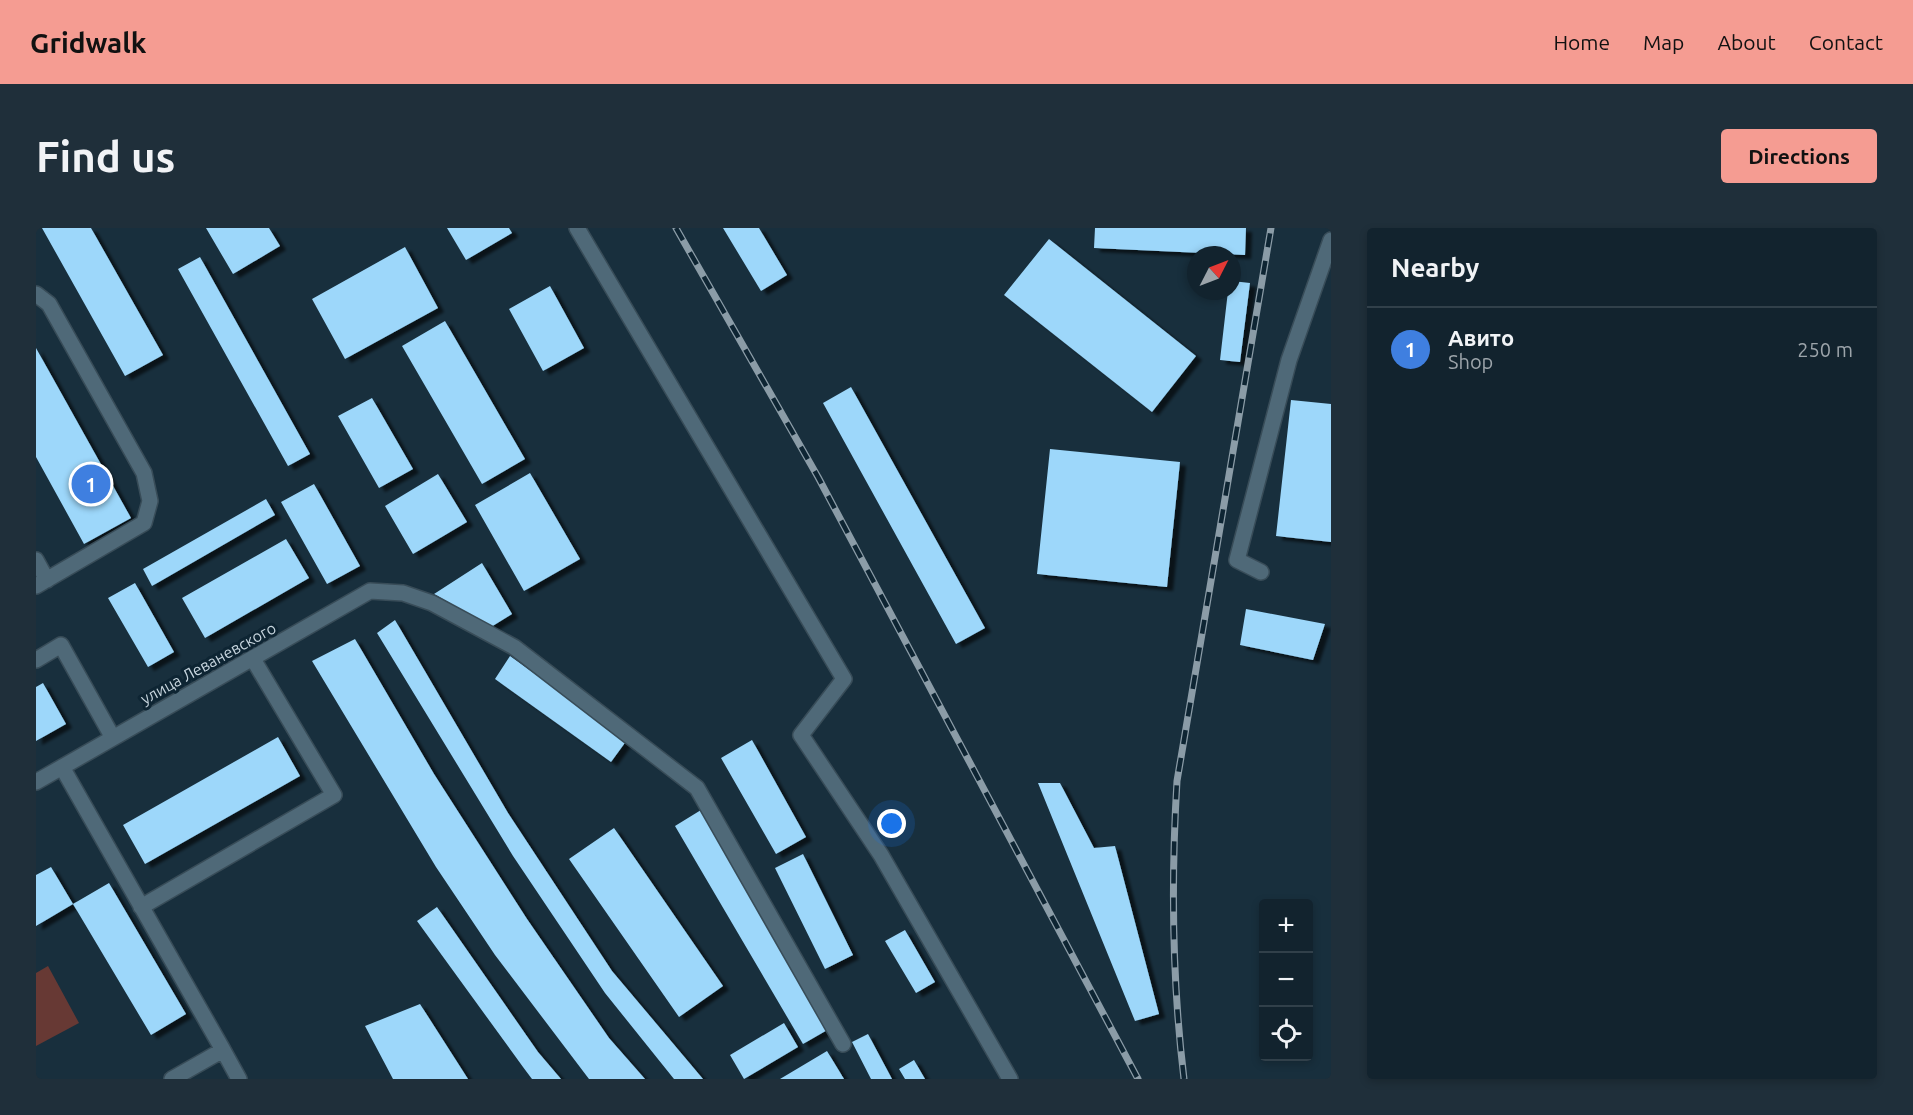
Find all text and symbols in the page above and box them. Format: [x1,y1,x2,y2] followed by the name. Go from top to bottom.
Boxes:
[30,27,147,58] text: Gridwalk
[1553,30,1610,54] text: Home
[1643,30,1684,54] text: Map
[1717,30,1776,54] text: About
[1809,30,1883,54] text: Contact
[1721,129,1877,183] button: Directions
[36,133,175,180] text: Find us
[1187,246,1241,300] north arrow
[1391,253,1479,282] text: Nearby
[1448,325,1514,350] text: Авито
[1405,338,1416,361] text: 1
[1797,338,1853,361] text: 250 m
[1448,350,1493,373] text: Shop
[72,462,110,506] pin: 1
[137,618,279,708] street label: улица Леваневского
[877,809,906,838] your location
[1259,899,1313,1061] map controls
[1259,899,1313,953] button: +
[1259,953,1313,1007] button: −
[1259,1007,1313,1061] button: locate

